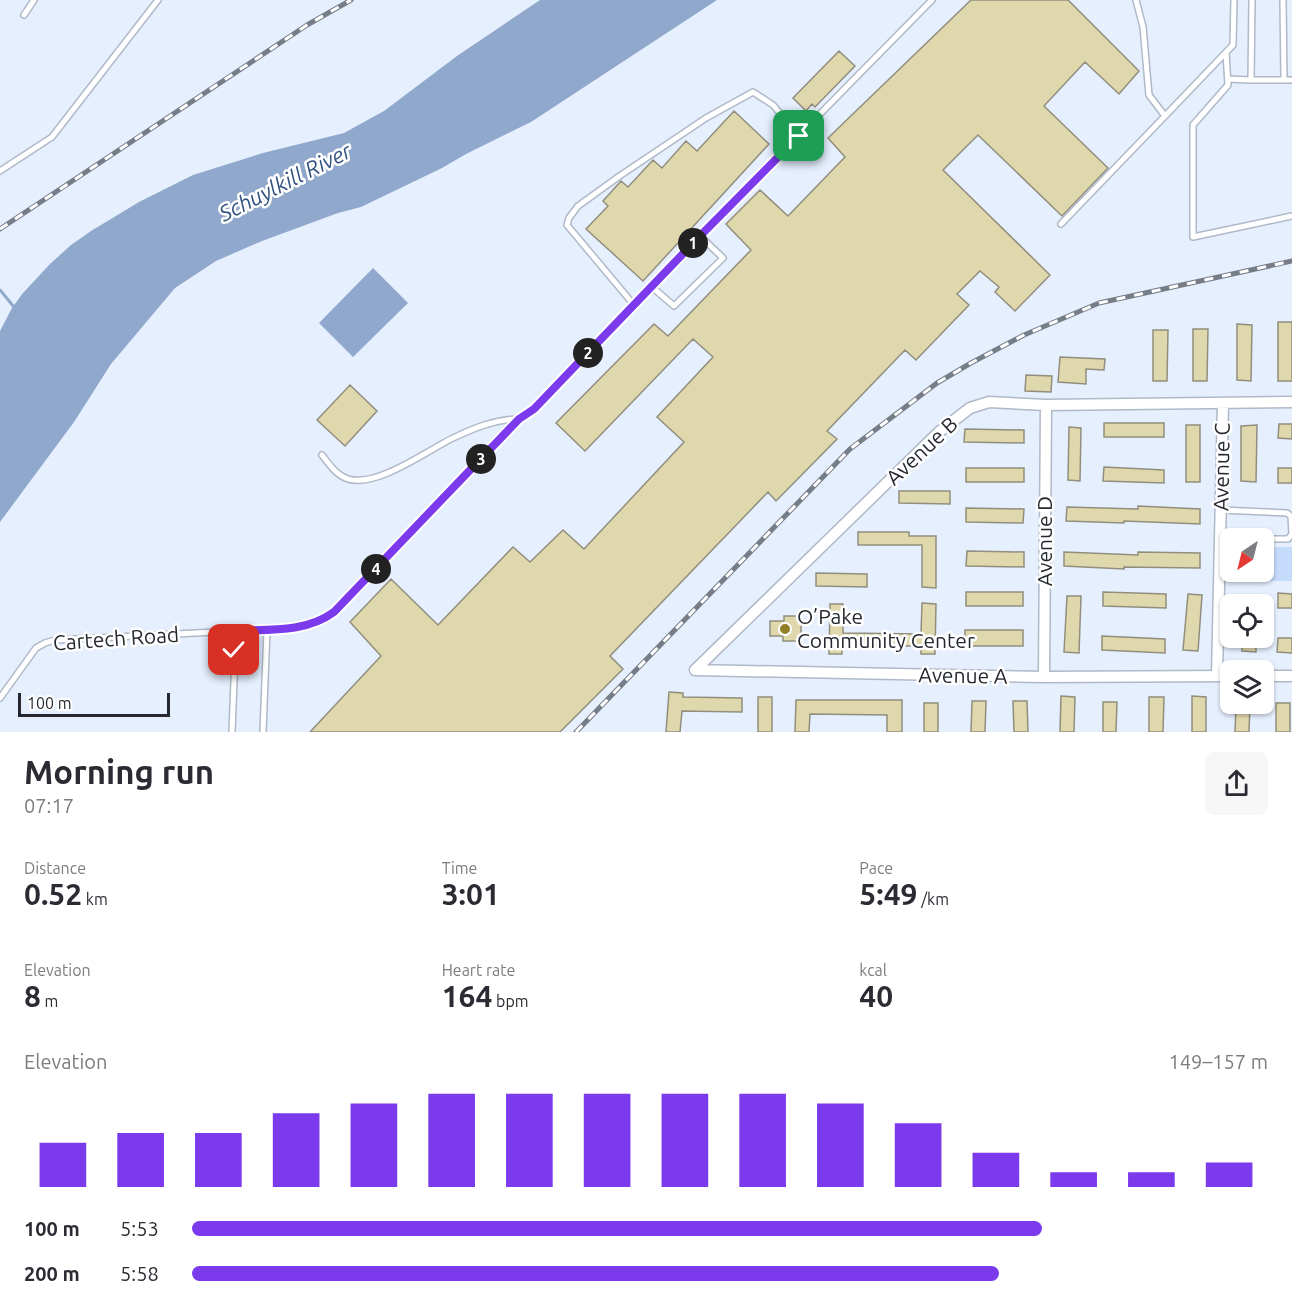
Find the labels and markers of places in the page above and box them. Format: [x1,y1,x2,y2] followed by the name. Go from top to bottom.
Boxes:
[773,110,824,161] pin
[678,228,708,258] pin: 1
[573,338,603,368] pin: 2
[466,444,496,474] pin: 3
[361,554,391,584] pin: 4
[797,604,975,652] place label: O’Pake Community Center
[778,622,792,636] marker: O’Pake Community Center
[208,624,259,675] pin

